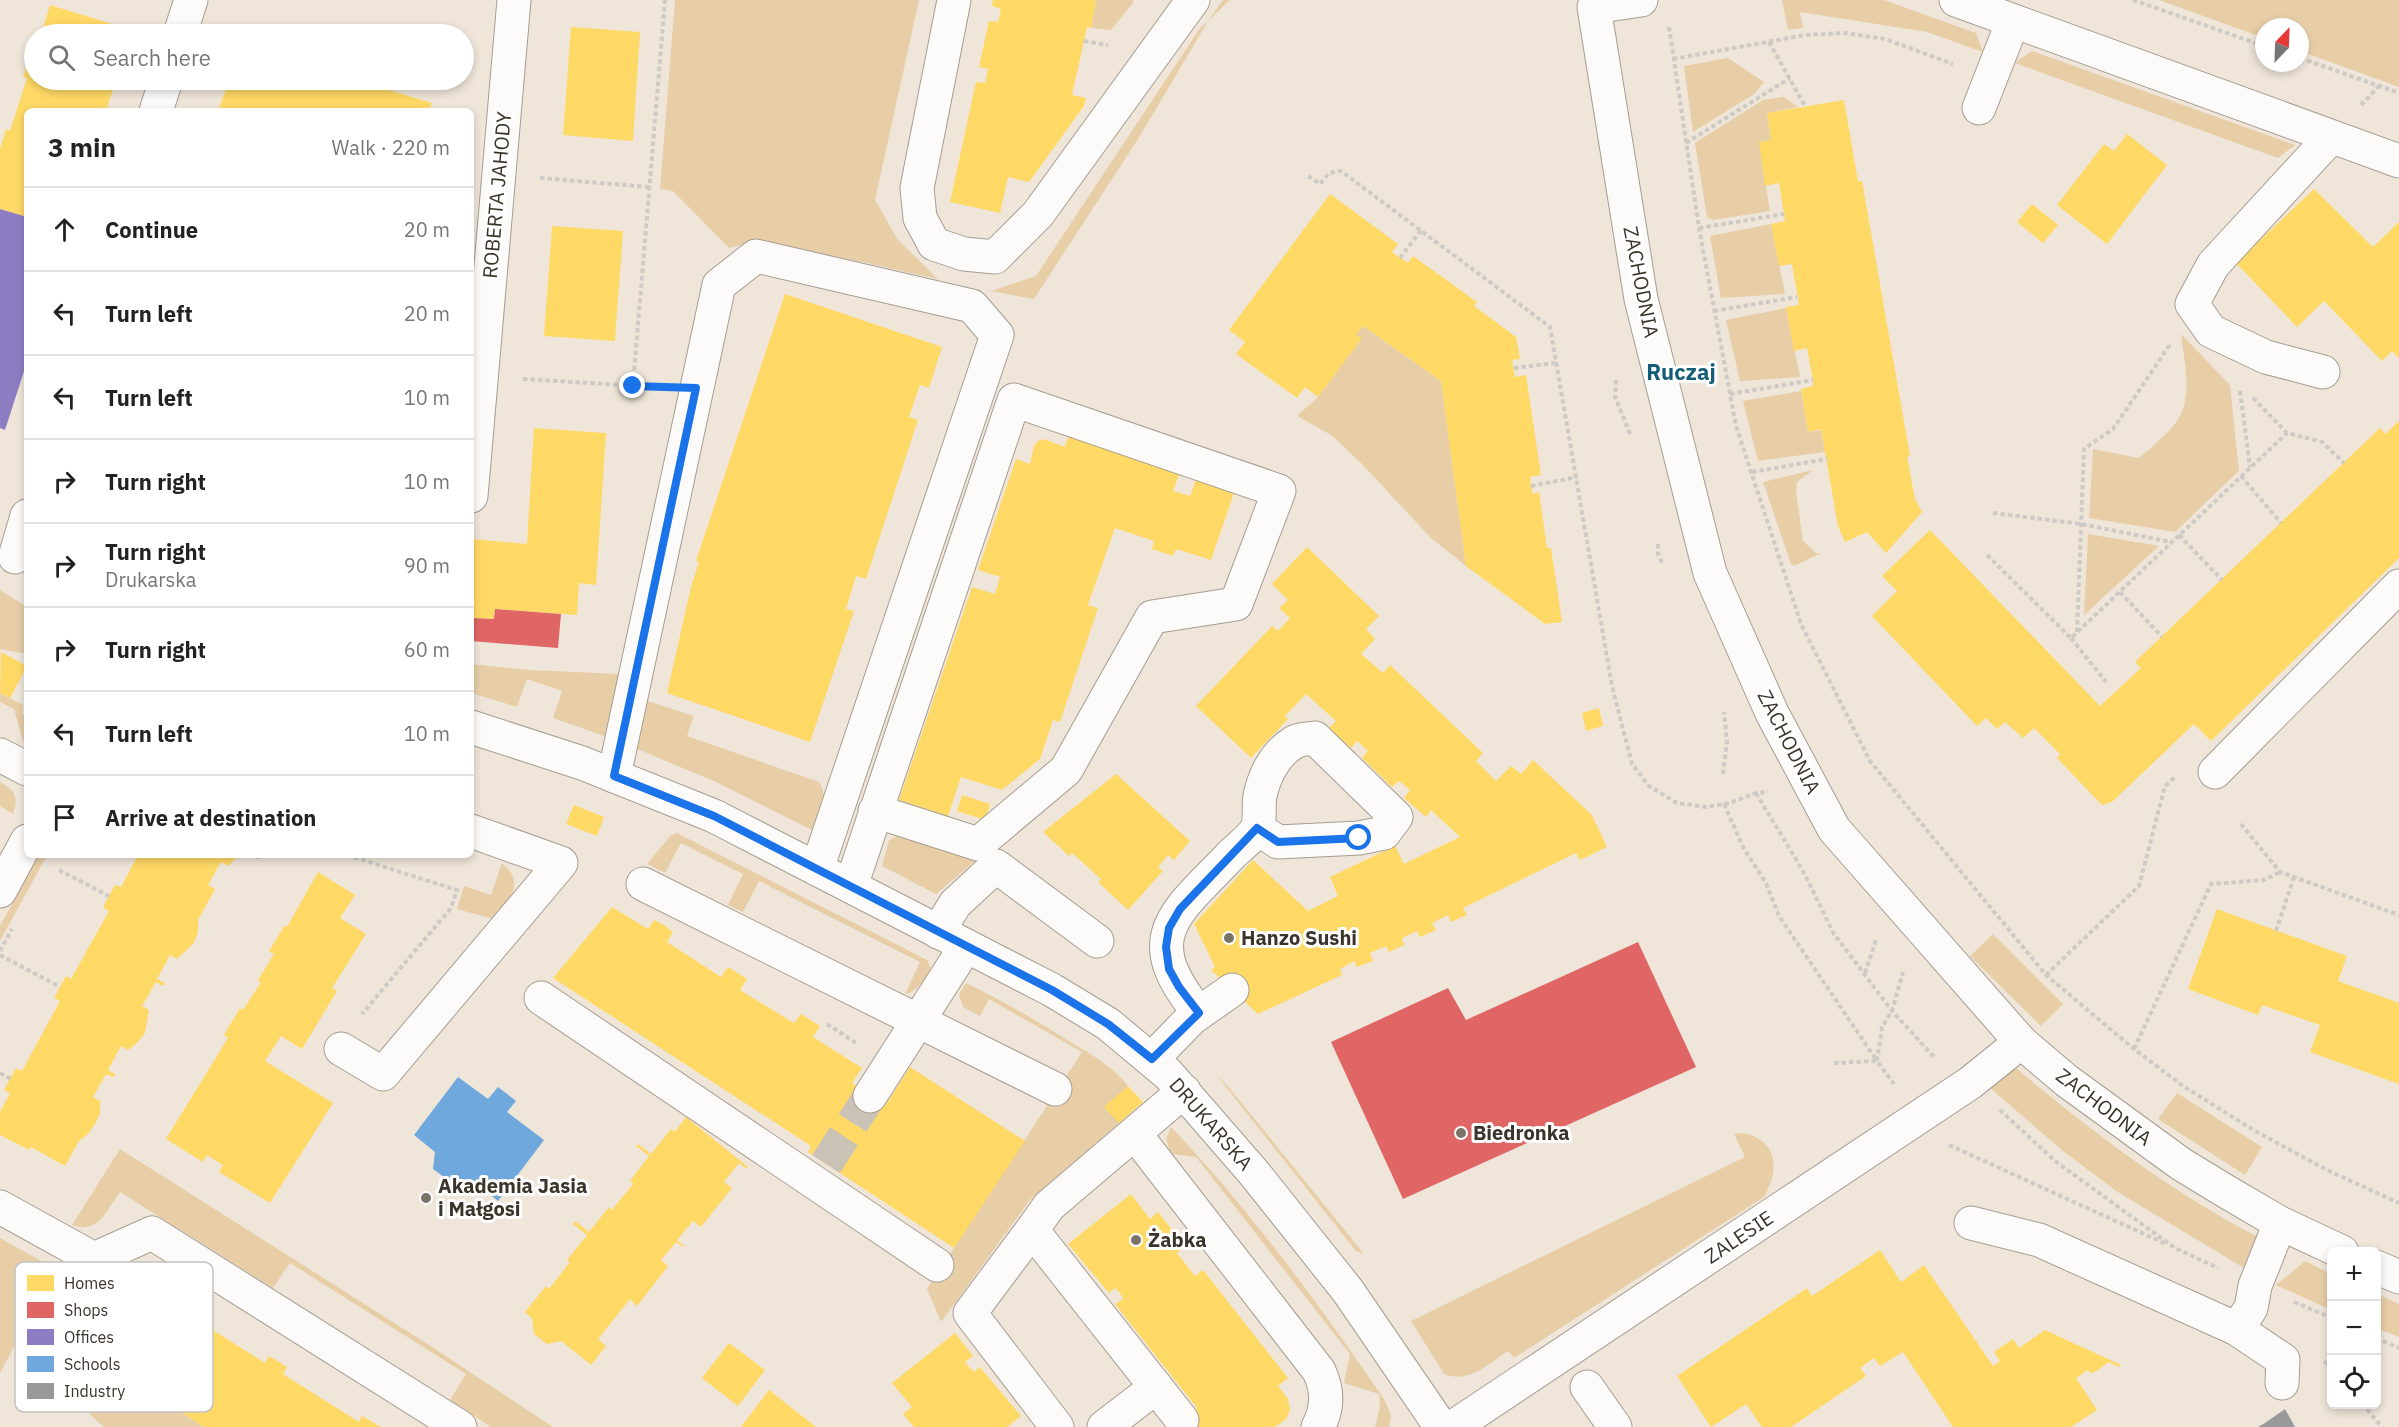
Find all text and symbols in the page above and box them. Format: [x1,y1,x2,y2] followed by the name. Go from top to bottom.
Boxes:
[2255,18,2309,72] north arrow
[24,24,474,90] search box
[45,41,78,74] icon: search
[93,43,211,72] text: Search here
[476,110,517,280] street label: ROBERTA JAHODY
[48,130,116,164] text: 3 min
[332,134,450,161] text: Walk · 220 m
[48,213,81,246] icon: ahead
[105,215,198,244] text: Continue
[404,216,450,243] text: 20 m
[1617,224,1666,340] street label: ZACHODNIA
[48,297,81,330] icon: left
[105,299,193,328] text: Turn left
[404,300,450,327] text: 20 m
[1646,357,1716,386] district label: Ruczaj
[619,372,645,398] route end
[48,381,81,414] icon: left
[105,383,193,412] text: Turn left
[404,384,450,411] text: 10 m
[48,465,81,498] icon: right
[105,467,206,496] text: Turn right
[404,468,450,495] text: 10 m
[105,537,206,566] text: Turn right
[48,549,81,582] icon: right
[404,552,450,579] text: 90 m
[105,566,196,593] text: Drukarska
[48,633,81,666] icon: right
[105,635,206,664] text: Turn right
[404,636,450,663] text: 60 m
[1752,685,1827,798] street label: ZACHODNIA
[48,717,81,750] icon: left
[105,719,193,748] text: Turn left
[404,720,450,747] text: 10 m
[48,801,81,834] icon: arrive
[105,803,316,832] text: Arrive at destination
[1345,824,1371,850] route start
[1241,924,1357,951] place label: Hanzo Sushi
[1222,931,1236,945] marker: Hanzo Sushi
[2051,1062,2158,1152] street label: ZACHODNIA
[1163,1071,1259,1176] street label: DRUKARSKA
[1473,1119,1570,1146] place label: Biedronka
[1454,1126,1468,1140] marker: Biedronka
[438,1172,587,1222] place label: Akademia Jasia i Małgosi
[419,1191,433,1205] marker: Akademia Jasia i Małgosi
[1699,1204,1778,1269] street label: ZALESIE
[1148,1226,1207,1253] place label: Żabka
[1129,1233,1143,1247] marker: Żabka
[2327,1247,2381,1409] map controls
[2327,1247,2381,1301] button: +
[15,1262,213,1412] legend
[64,1273,115,1293] text: Homes
[64,1300,108,1320] text: Shops
[2327,1301,2381,1355] button: −
[64,1327,114,1347] text: Offices
[64,1354,121,1374] text: Schools
[2327,1355,2381,1409] button: locate
[64,1381,125,1401] text: Industry

